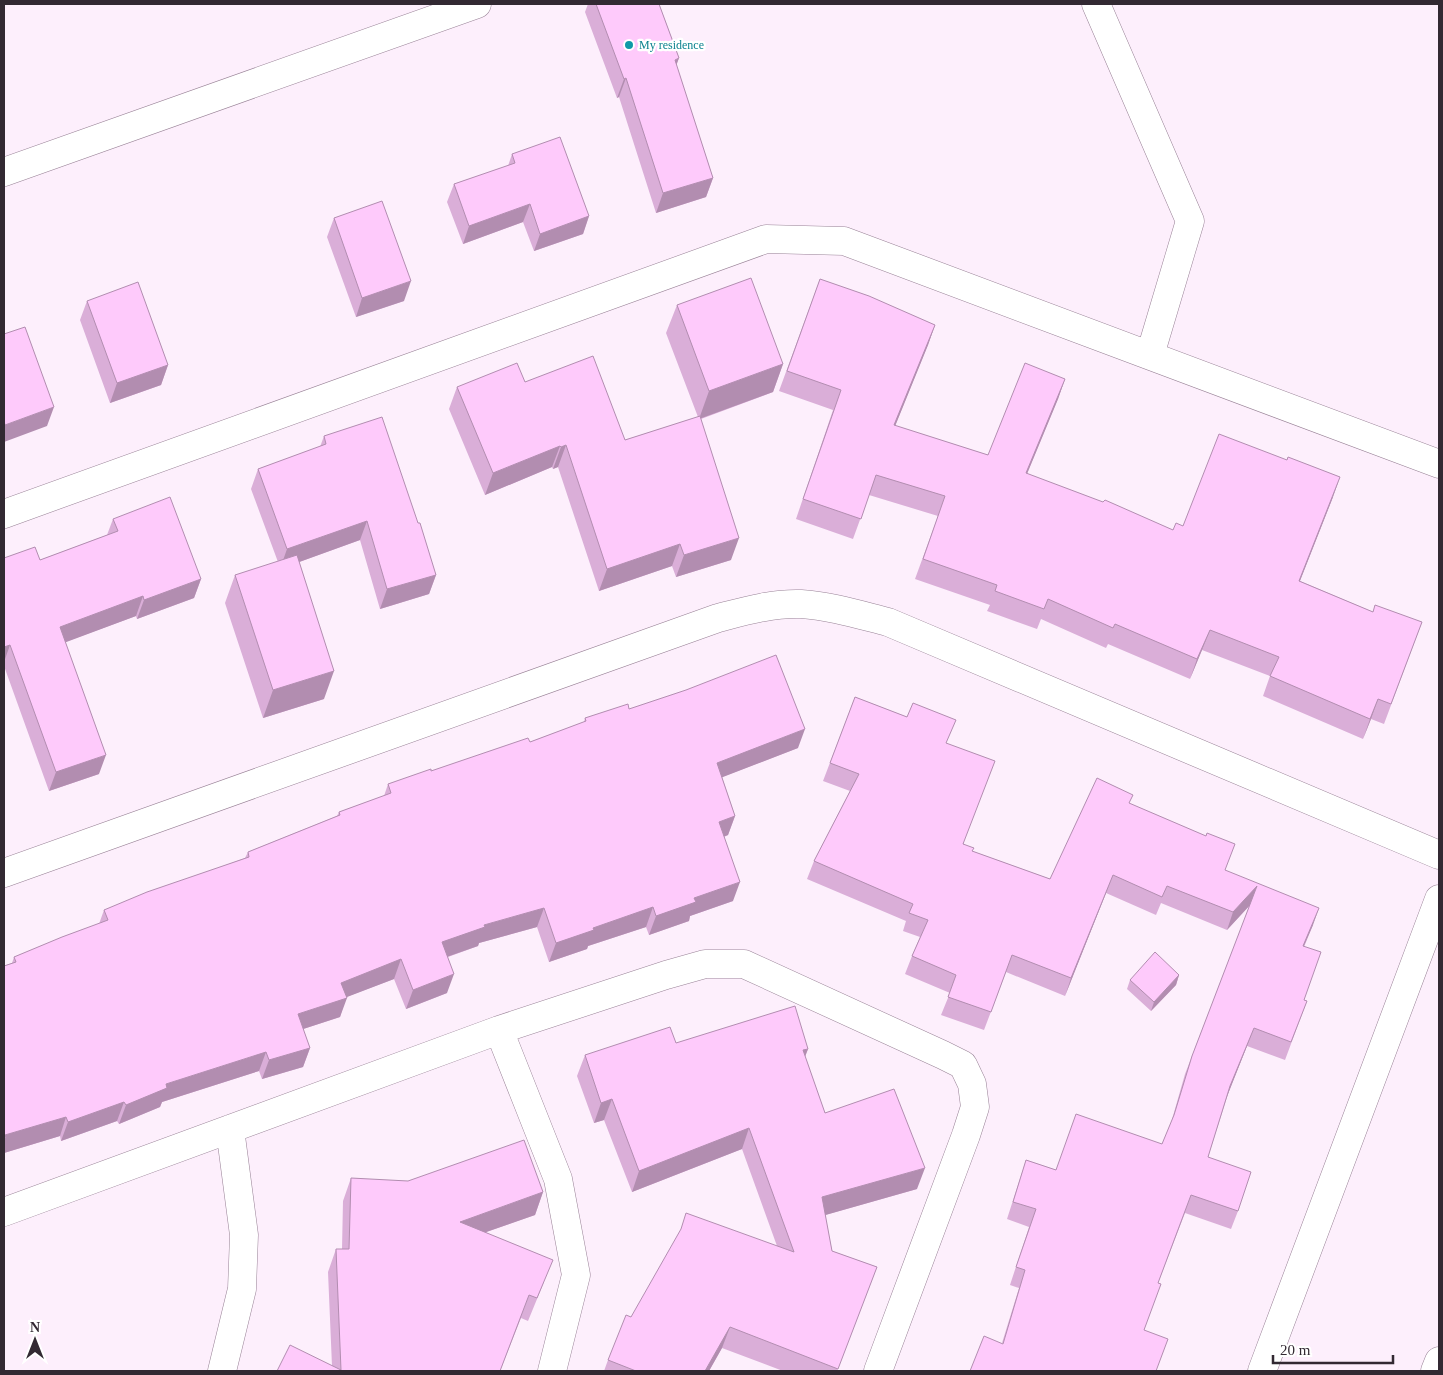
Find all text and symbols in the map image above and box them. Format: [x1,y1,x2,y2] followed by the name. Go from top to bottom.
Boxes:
[639,38,704,52] place label: My residence
[623,39,635,51] marker: My residence
[10,1315,60,1365] north arrow
[30,1320,40,1335] text: N
[1273,1332,1393,1364] scale bar
[1280,1342,1311,1358] text: 20 m

